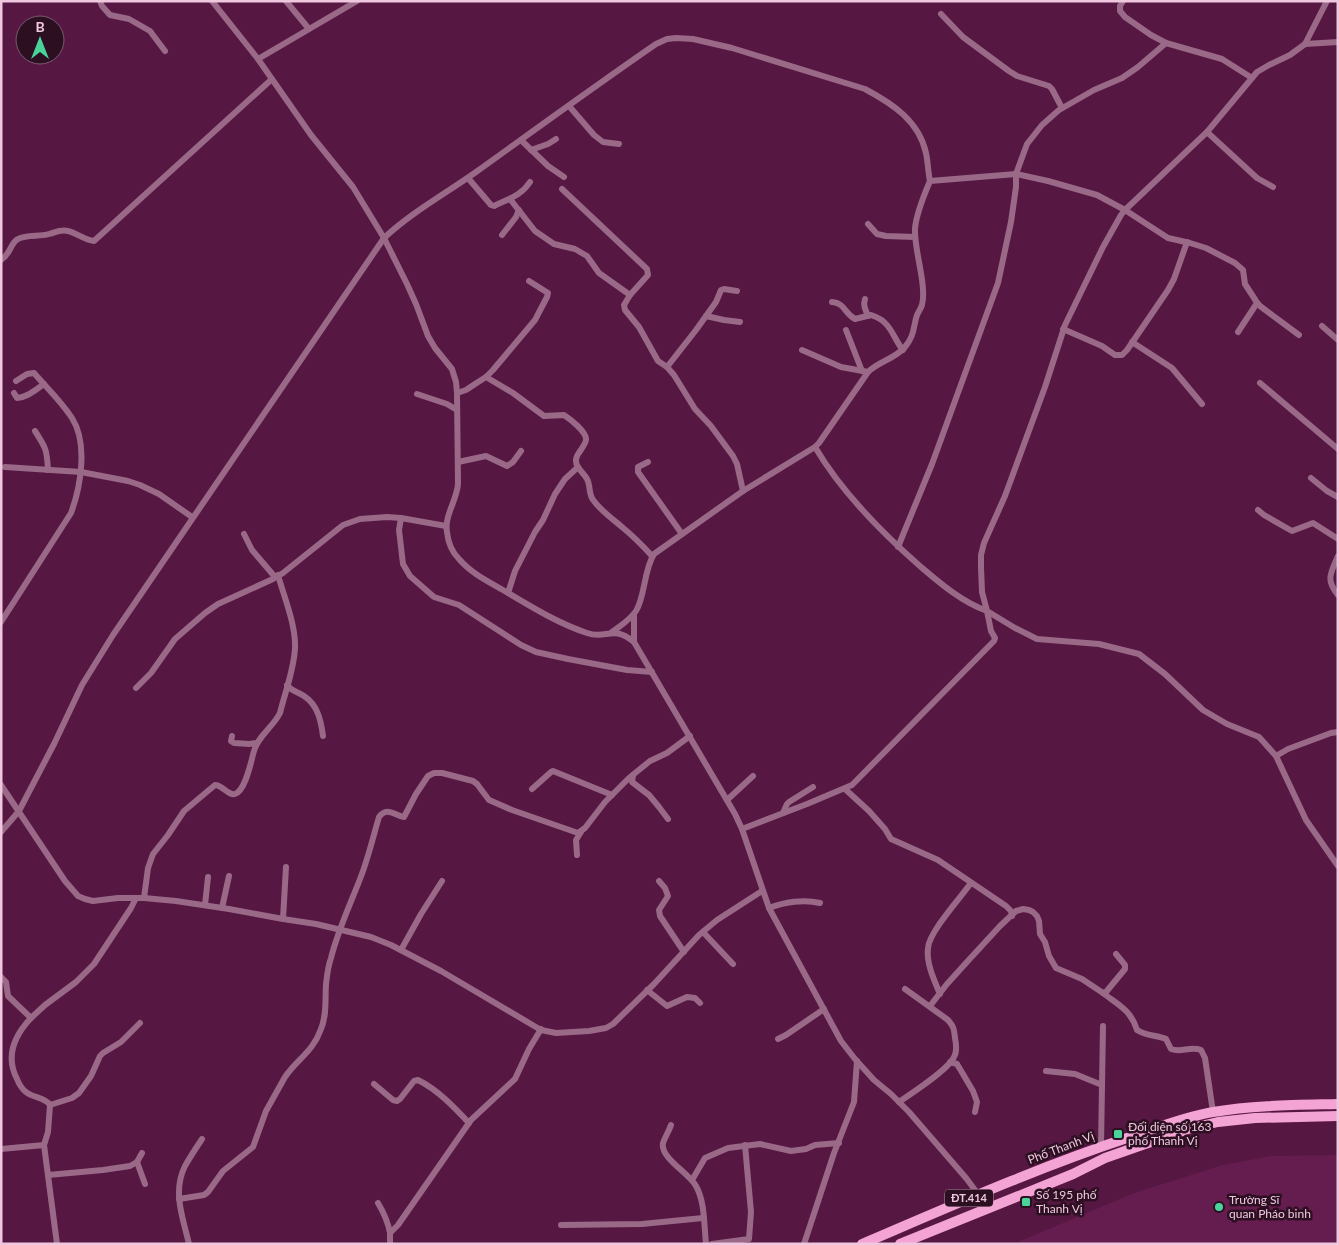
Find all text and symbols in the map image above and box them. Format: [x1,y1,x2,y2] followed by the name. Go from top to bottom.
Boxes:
[15,15,65,65] north arrow
[35,18,45,35] text: B
[1128,1119,1212,1148] place label: Đối diện số 163 phố Thanh Vị
[1025,1128,1096,1167] street label: Phố Thanh Vị
[1112,1128,1124,1140] marker: Đối diện số 163 phố Thanh Vị
[1036,1187,1098,1216] place label: Số 195 phố Thanh Vị
[945,1190,993,1206] road number: ĐT.414
[1229,1192,1311,1221] place label: Trường Sĩ quan Pháo binh
[1020,1196,1032,1208] marker: Số 195 phố Thanh Vị
[1213,1201,1225,1213] marker: Trường Sĩ quan Pháo binh

